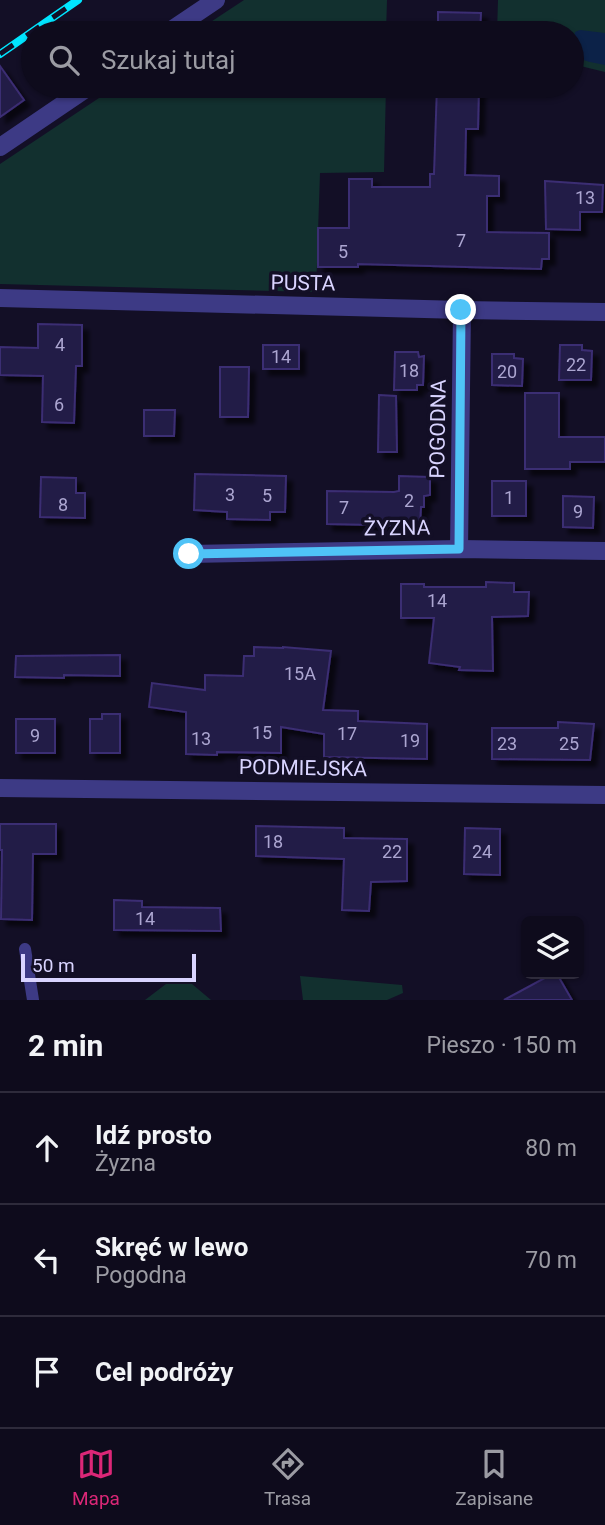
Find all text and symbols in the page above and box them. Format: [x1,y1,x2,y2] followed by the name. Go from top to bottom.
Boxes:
[21,21,584,98] search box
[45,41,83,79] icon: search
[101,45,235,75] text: Szukaj tutaj
[575,187,595,208] house number: 13
[456,230,466,251] house number: 7
[338,241,348,262] house number: 5
[270,270,336,296] street label: PUSTA
[445,294,476,325] route end
[55,334,65,355] house number: 4
[271,346,291,367] house number: 14
[566,354,586,375] house number: 22
[399,360,419,381] house number: 18
[497,361,517,382] house number: 20
[425,379,451,479] street label: POGODNA
[54,394,64,415] house number: 6
[225,484,235,505] house number: 3
[262,485,272,506] house number: 5
[504,487,514,508] house number: 1
[404,490,414,511] house number: 2
[58,494,68,515] house number: 8
[339,497,349,518] house number: 7
[573,501,583,522] house number: 9
[363,515,431,541] street label: ŻYZNA
[173,538,204,569] route start
[427,590,447,611] house number: 14
[284,663,316,684] house number: 15A
[252,722,272,743] house number: 15
[337,723,357,744] house number: 17
[30,725,40,746] house number: 9
[191,728,211,749] house number: 13
[400,730,420,751] house number: 19
[497,733,517,754] house number: 23
[559,733,579,754] house number: 25
[239,755,368,781] street label: PODMIEJSKA
[263,831,283,852] house number: 18
[382,841,402,862] house number: 22
[472,841,492,862] house number: 24
[135,908,155,929] house number: 14
[521,916,584,979] map controls
[521,916,584,979] button: layers
[21,951,196,983] scale bar
[32,954,75,977] text: 50 m
[28,1028,103,1063] text: 2 min
[426,1032,577,1059] text: Pieszo · 150 m
[95,1120,212,1150] text: Idź prosto
[28,1129,66,1167] icon: ahead
[525,1135,577,1162] text: 80 m
[95,1150,156,1177] text: Żyzna
[95,1232,248,1262] text: Skręć w lewo
[28,1241,66,1279] icon: left
[525,1247,577,1274] text: 70 m
[95,1262,187,1289] text: Pogodna
[28,1353,66,1391] icon: arrive
[95,1357,233,1387] text: Cel podróży
[72,1445,120,1510] tab: Mapa
[264,1445,311,1510] tab: Trasa
[455,1445,533,1510] tab: Zapisane

